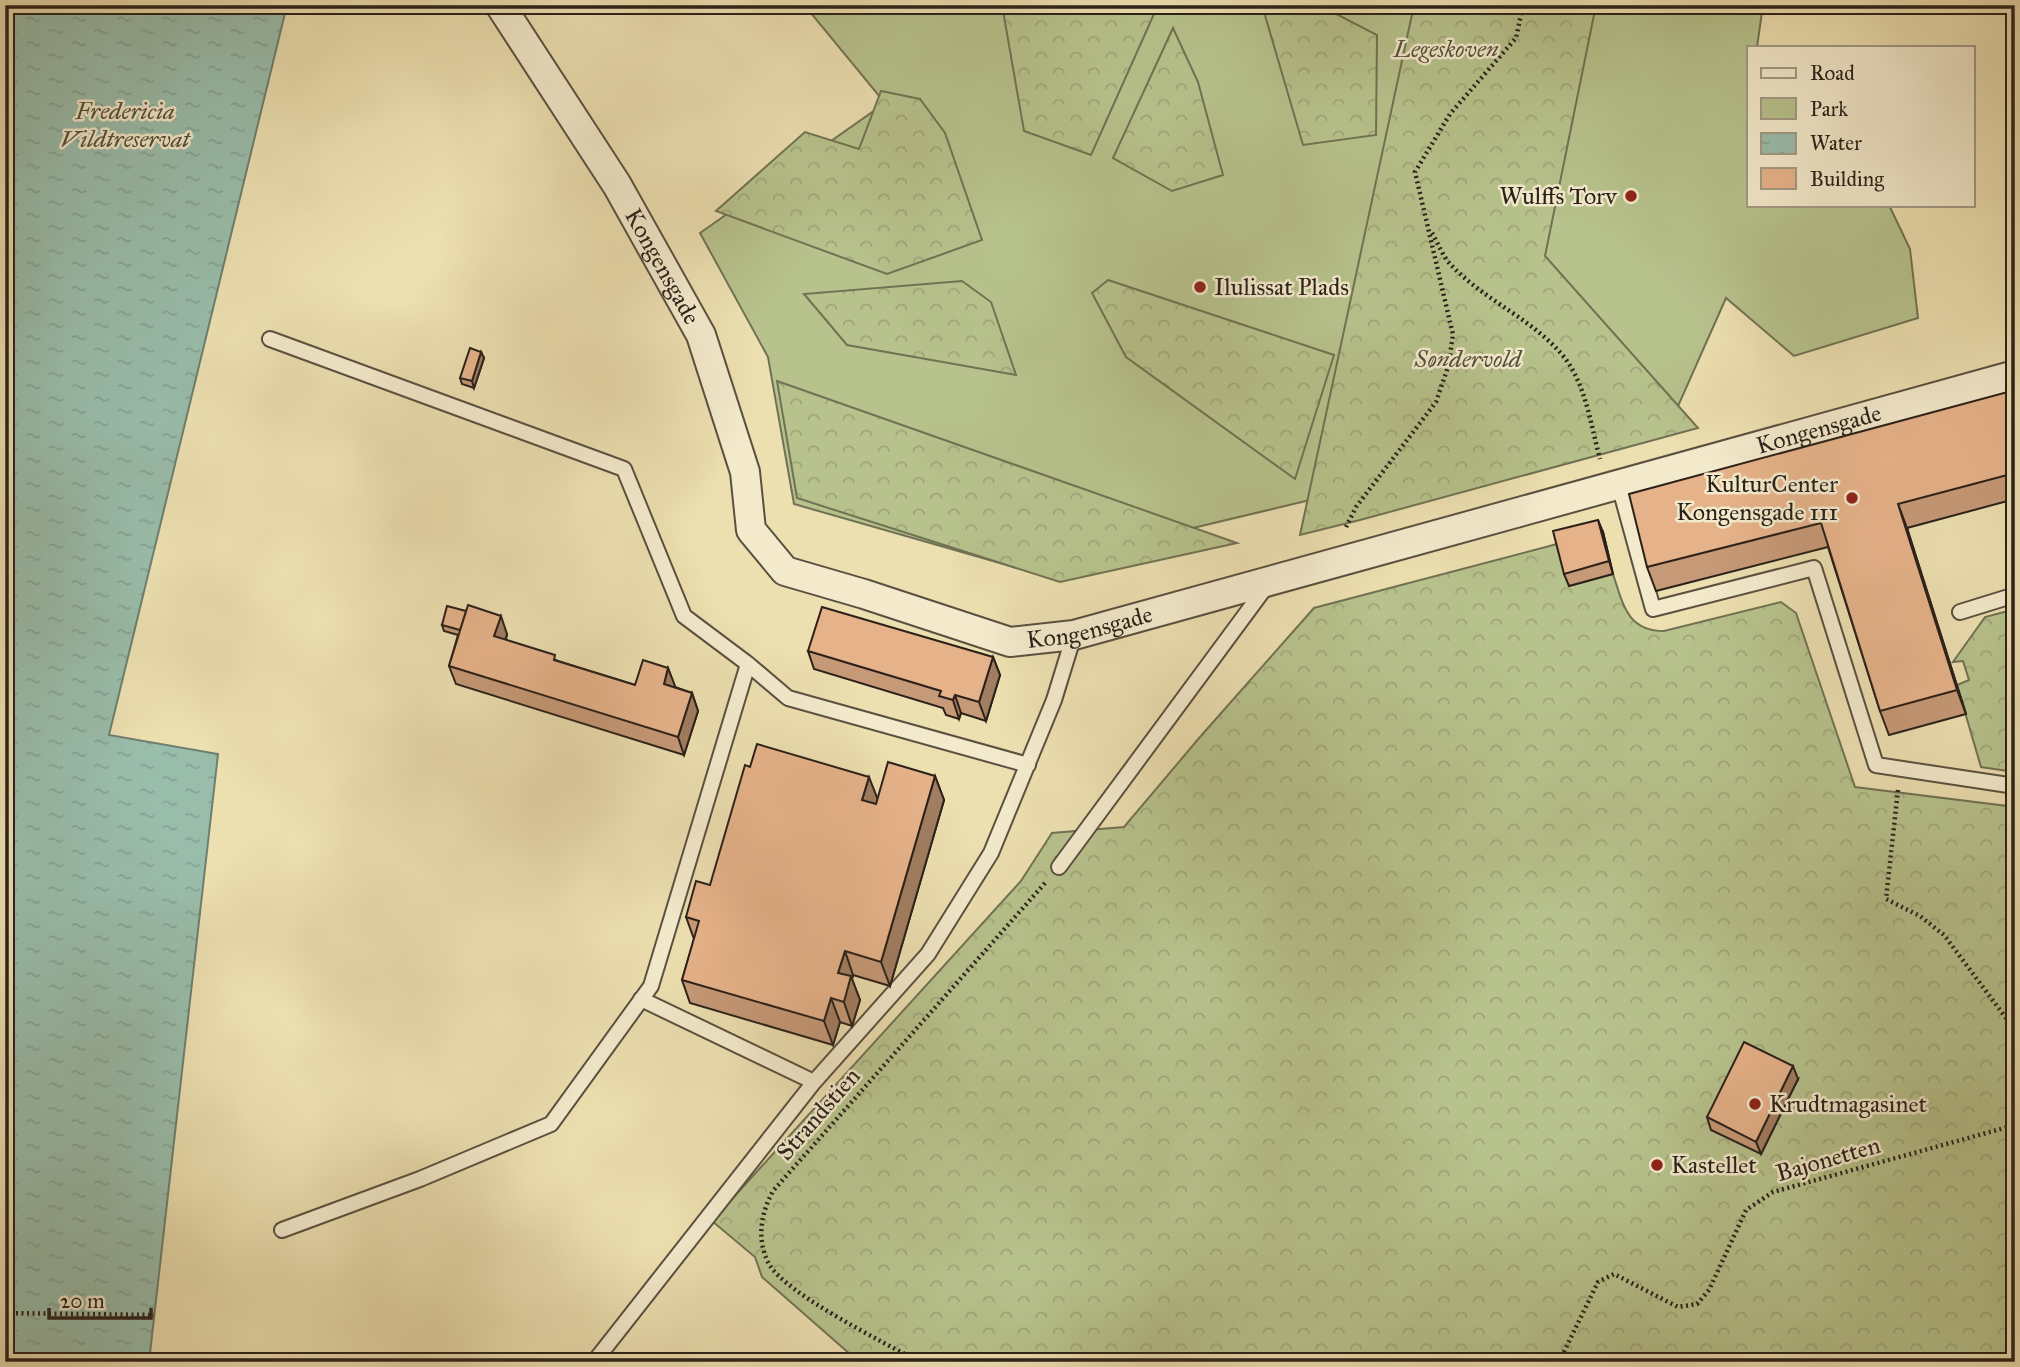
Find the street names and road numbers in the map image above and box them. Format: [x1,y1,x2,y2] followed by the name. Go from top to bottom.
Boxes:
[618,203,707,330] street label: Kongensgade
[1753,398,1885,461] street label: Kongensgade
[1025,599,1156,655] street label: Kongensgade
[770,1061,866,1167] street label: Strandstien
[1772,1130,1884,1188] street label: Bajonetten

